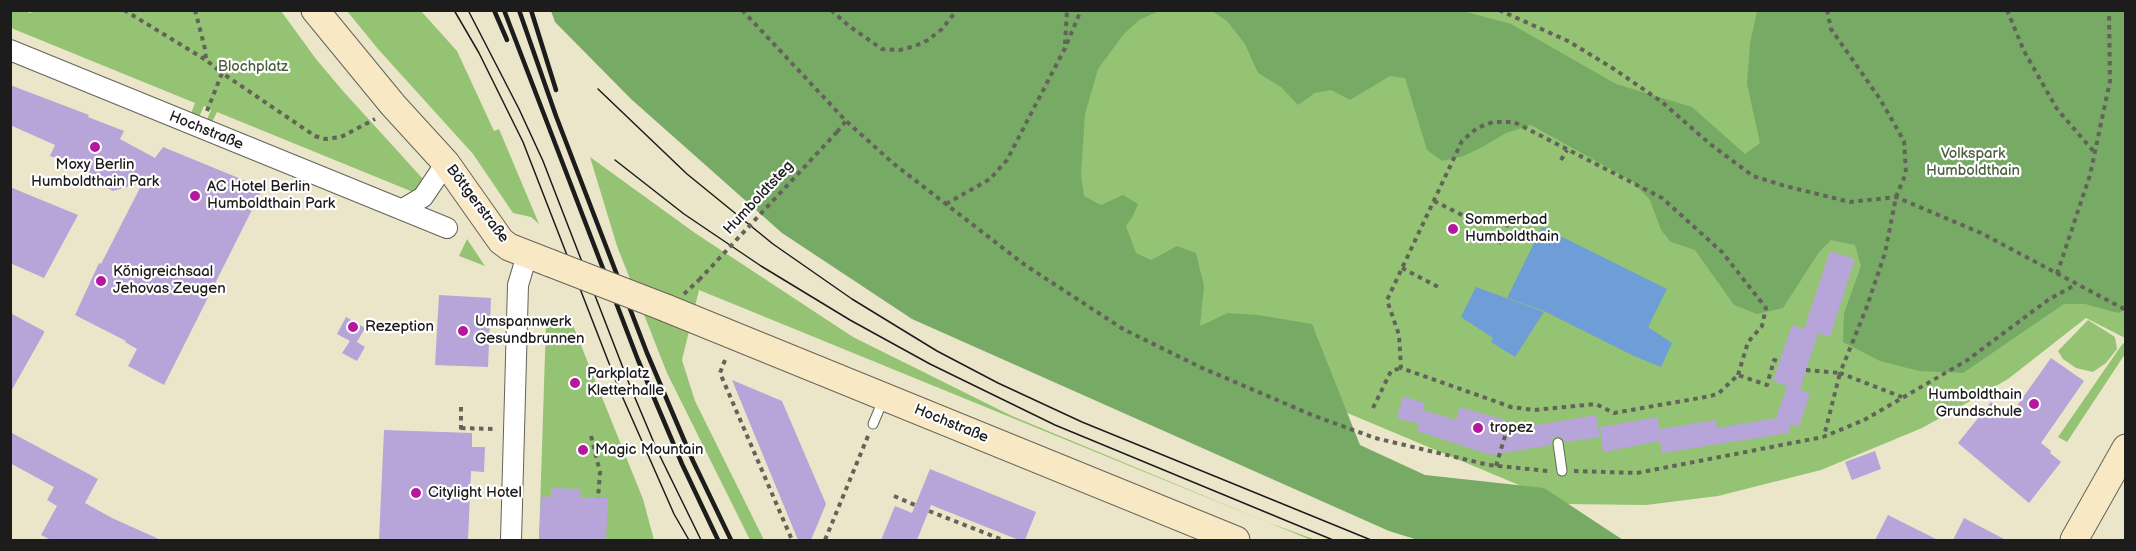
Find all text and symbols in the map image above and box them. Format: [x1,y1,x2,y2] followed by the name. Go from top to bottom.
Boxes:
[218,58,288,76] park label: Blochplatz
[166,108,246,154] street label: Hochstraße
[88,140,102,154] marker: Moxy Berlin Humboldthain Park
[1926,145,2020,180] park label: Volkspark Humboldthain
[31,156,159,191] place label: Moxy Berlin Humboldthain Park
[720,157,798,239] street label: Humboldtsteg
[442,161,512,247] street label: Böttgerstraße
[207,178,335,213] place label: AC Hotel Berlin Humboldthain Park
[188,189,202,203] marker: AC Hotel Berlin Humboldthain Park
[1465,211,1559,246] place label: Sommerbad Humboldthain
[1446,222,1460,236] marker: Sommerbad Humboldthain
[113,263,226,298] place label: Königreichsaal Jehovas Zeugen
[94,274,108,288] marker: Königreichsaal Jehovas Zeugen
[475,313,584,348] place label: Umspannwerk Gesundbrunnen
[365,318,434,336] place label: Rezeption
[346,320,360,334] marker: Rezeption
[456,324,470,338] marker: Umspannwerk Gesundbrunnen
[587,365,664,400] place label: Parkplatz Kletterhalle
[568,376,582,390] marker: Parkplatz Kletterhalle
[1928,386,2022,421] place label: Humboldthain Grundschule
[2027,397,2041,411] marker: Humboldthain Grundschule
[911,401,991,447] street label: Hochstraße
[1490,419,1533,437] place label: tropez
[1471,421,1485,435] marker: tropez
[595,441,703,459] place label: Magic Mountain
[576,443,590,457] marker: Magic Mountain
[428,484,522,502] place label: Citylight Hotel
[409,486,423,500] marker: Citylight Hotel

